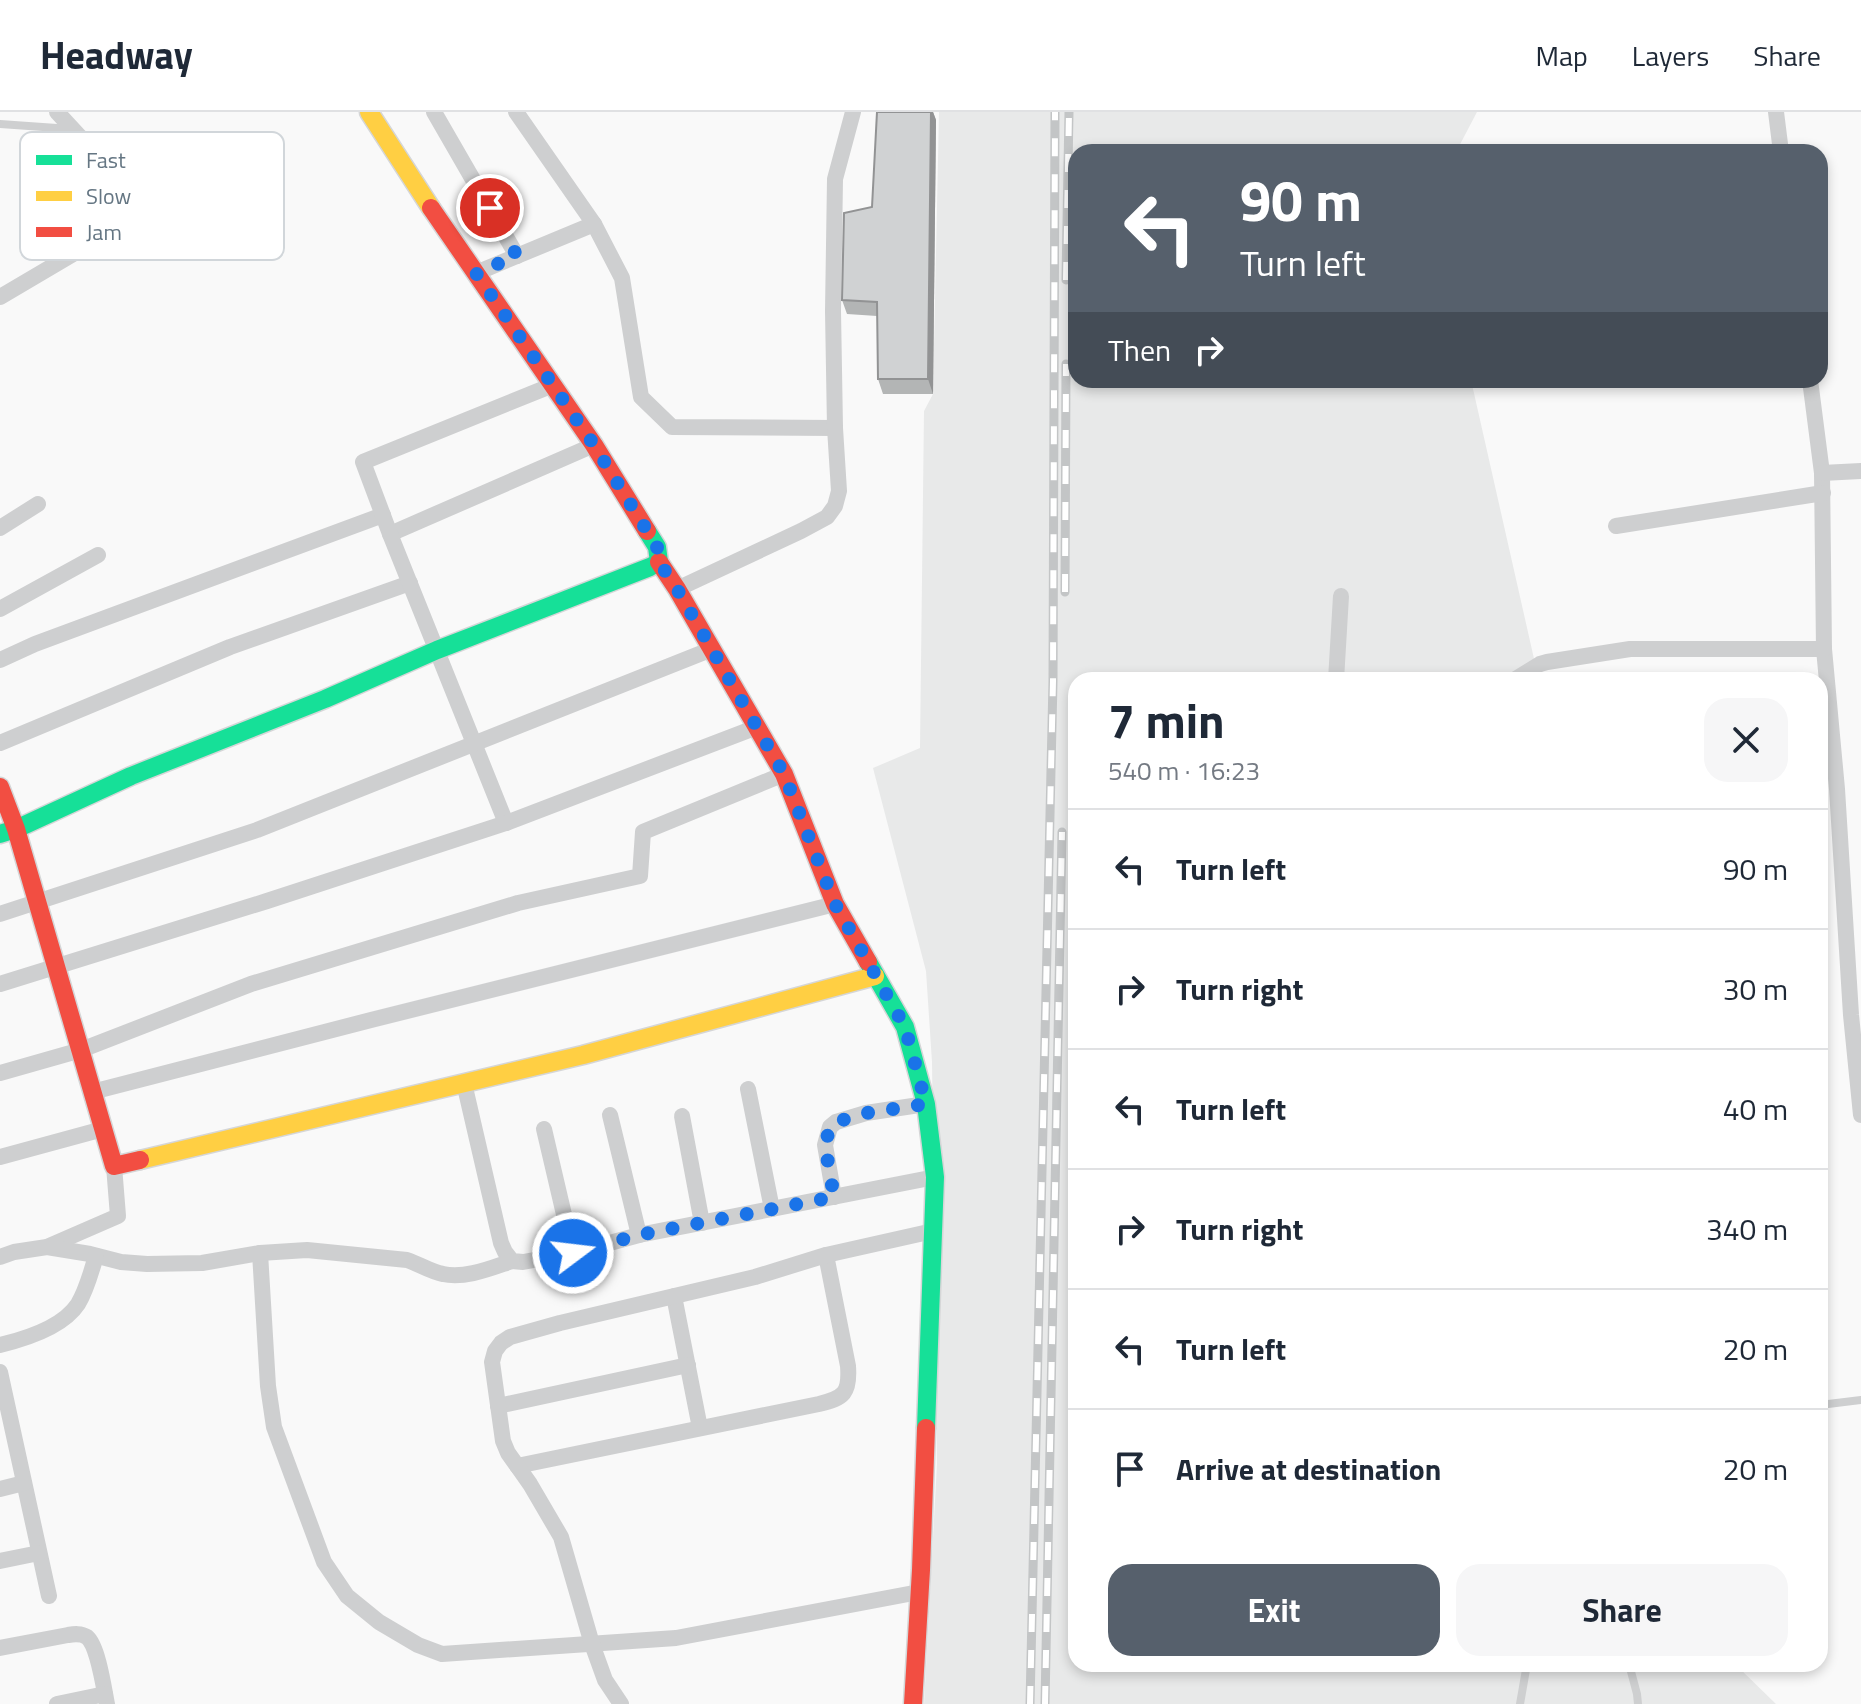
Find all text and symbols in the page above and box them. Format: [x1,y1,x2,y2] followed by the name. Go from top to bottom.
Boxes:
[40,26,193,84] text: Headway
[1535,34,1588,77] text: Map
[1632,34,1709,77] text: Layers
[1753,34,1821,77] text: Share
[20,132,284,260] legend
[86,143,126,177] text: Fast
[1240,158,1362,243] text: 90 m
[456,174,524,242] pin
[1108,176,1212,280] icon: left
[86,179,132,213] text: Slow
[468,186,512,230] icon: arrive
[86,215,122,249] text: Jam
[1240,235,1366,290] text: Turn left
[1108,327,1171,373] text: Then
[1187,328,1231,372] icon: right
[1108,684,1225,757] text: 7 min
[1704,698,1788,782] button: close
[1108,751,1260,790] text: 540 m · 16:23
[1176,846,1286,892] text: Turn left
[1723,846,1788,892] text: 90 m
[1108,847,1152,891] icon: left
[1176,966,1304,1012] text: Turn right
[1723,966,1788,1012] text: 30 m
[1108,967,1152,1011] icon: right
[1176,1086,1286,1132] text: Turn left
[1723,1086,1788,1132] text: 40 m
[1108,1087,1152,1131] icon: left
[1176,1206,1304,1252] text: Turn right
[1706,1206,1788,1252] text: 340 m
[1108,1207,1152,1251] icon: right
[531,1211,615,1295] position arrow
[1176,1326,1286,1372] text: Turn left
[1723,1326,1788,1372] text: 20 m
[1108,1327,1152,1371] icon: left
[1176,1446,1441,1492] text: Arrive at destination
[1723,1446,1788,1492] text: 20 m
[1108,1447,1152,1491] icon: arrive
[1108,1564,1440,1656] button: Exit
[1456,1564,1788,1656] button: Share

